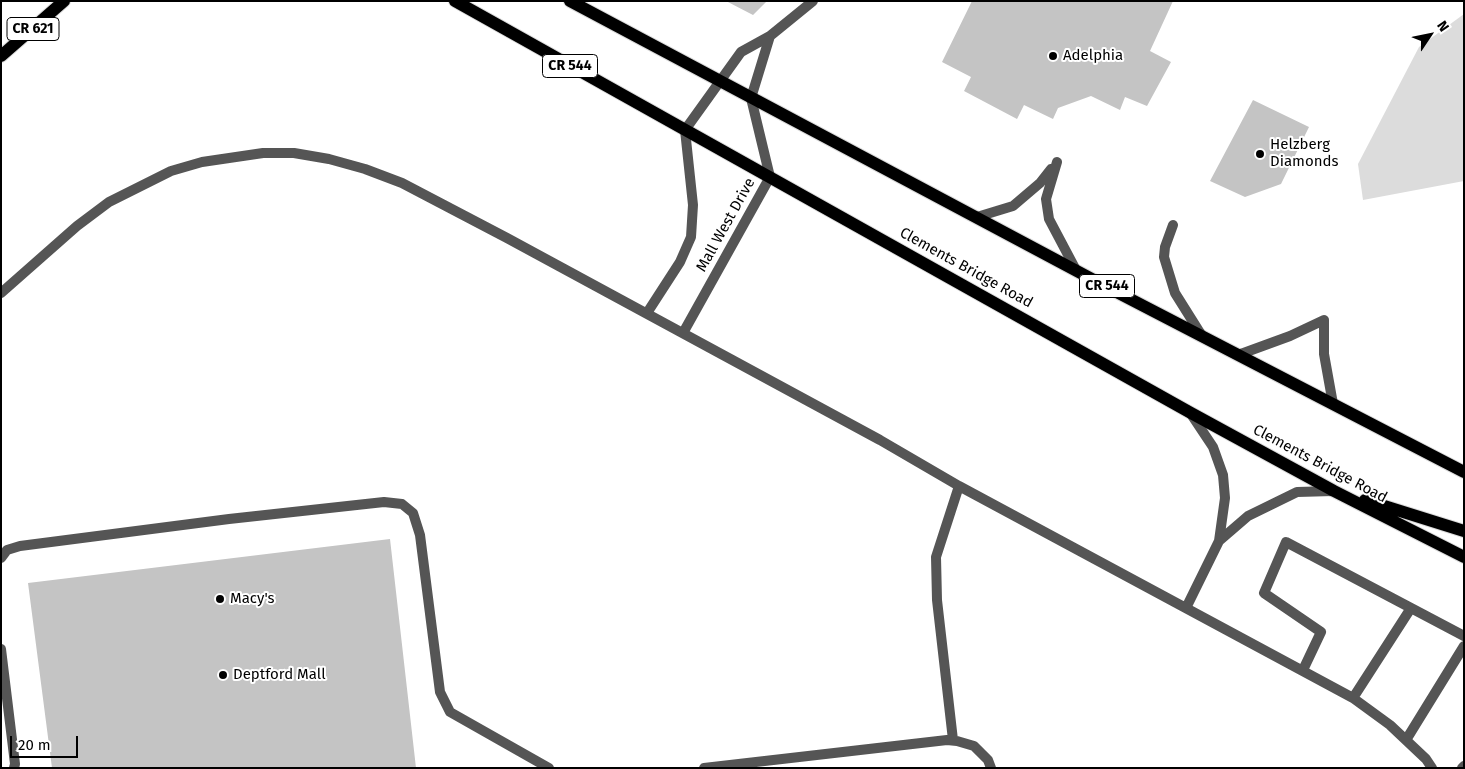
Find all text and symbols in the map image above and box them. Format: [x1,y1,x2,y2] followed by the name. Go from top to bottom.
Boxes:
[1405,10,1455,60] north arrow
[7,18,59,40] road number: CR 621
[1433,18,1452,35] text: N
[1063,47,1123,65] place label: Adelphia
[1047,50,1059,62] marker: Adelphia
[542,54,598,78] road number: CR 544
[1270,136,1338,171] place label: Helzberg Diamonds
[1254,148,1266,160] marker: Helzberg Diamonds
[693,175,759,275] street label: Mall West Drive
[896,224,1036,312] street label: Clements Bridge Road
[1080,274,1134,298] road number: CR 544
[1250,421,1390,507] street label: Clements Bridge Road
[230,590,275,608] place label: Macy's
[214,593,226,605] marker: Macy's
[233,666,326,684] place label: Deptford Mall
[217,669,229,681] marker: Deptford Mall
[12,726,80,758] scale bar
[18,736,51,754] text: 20 m

